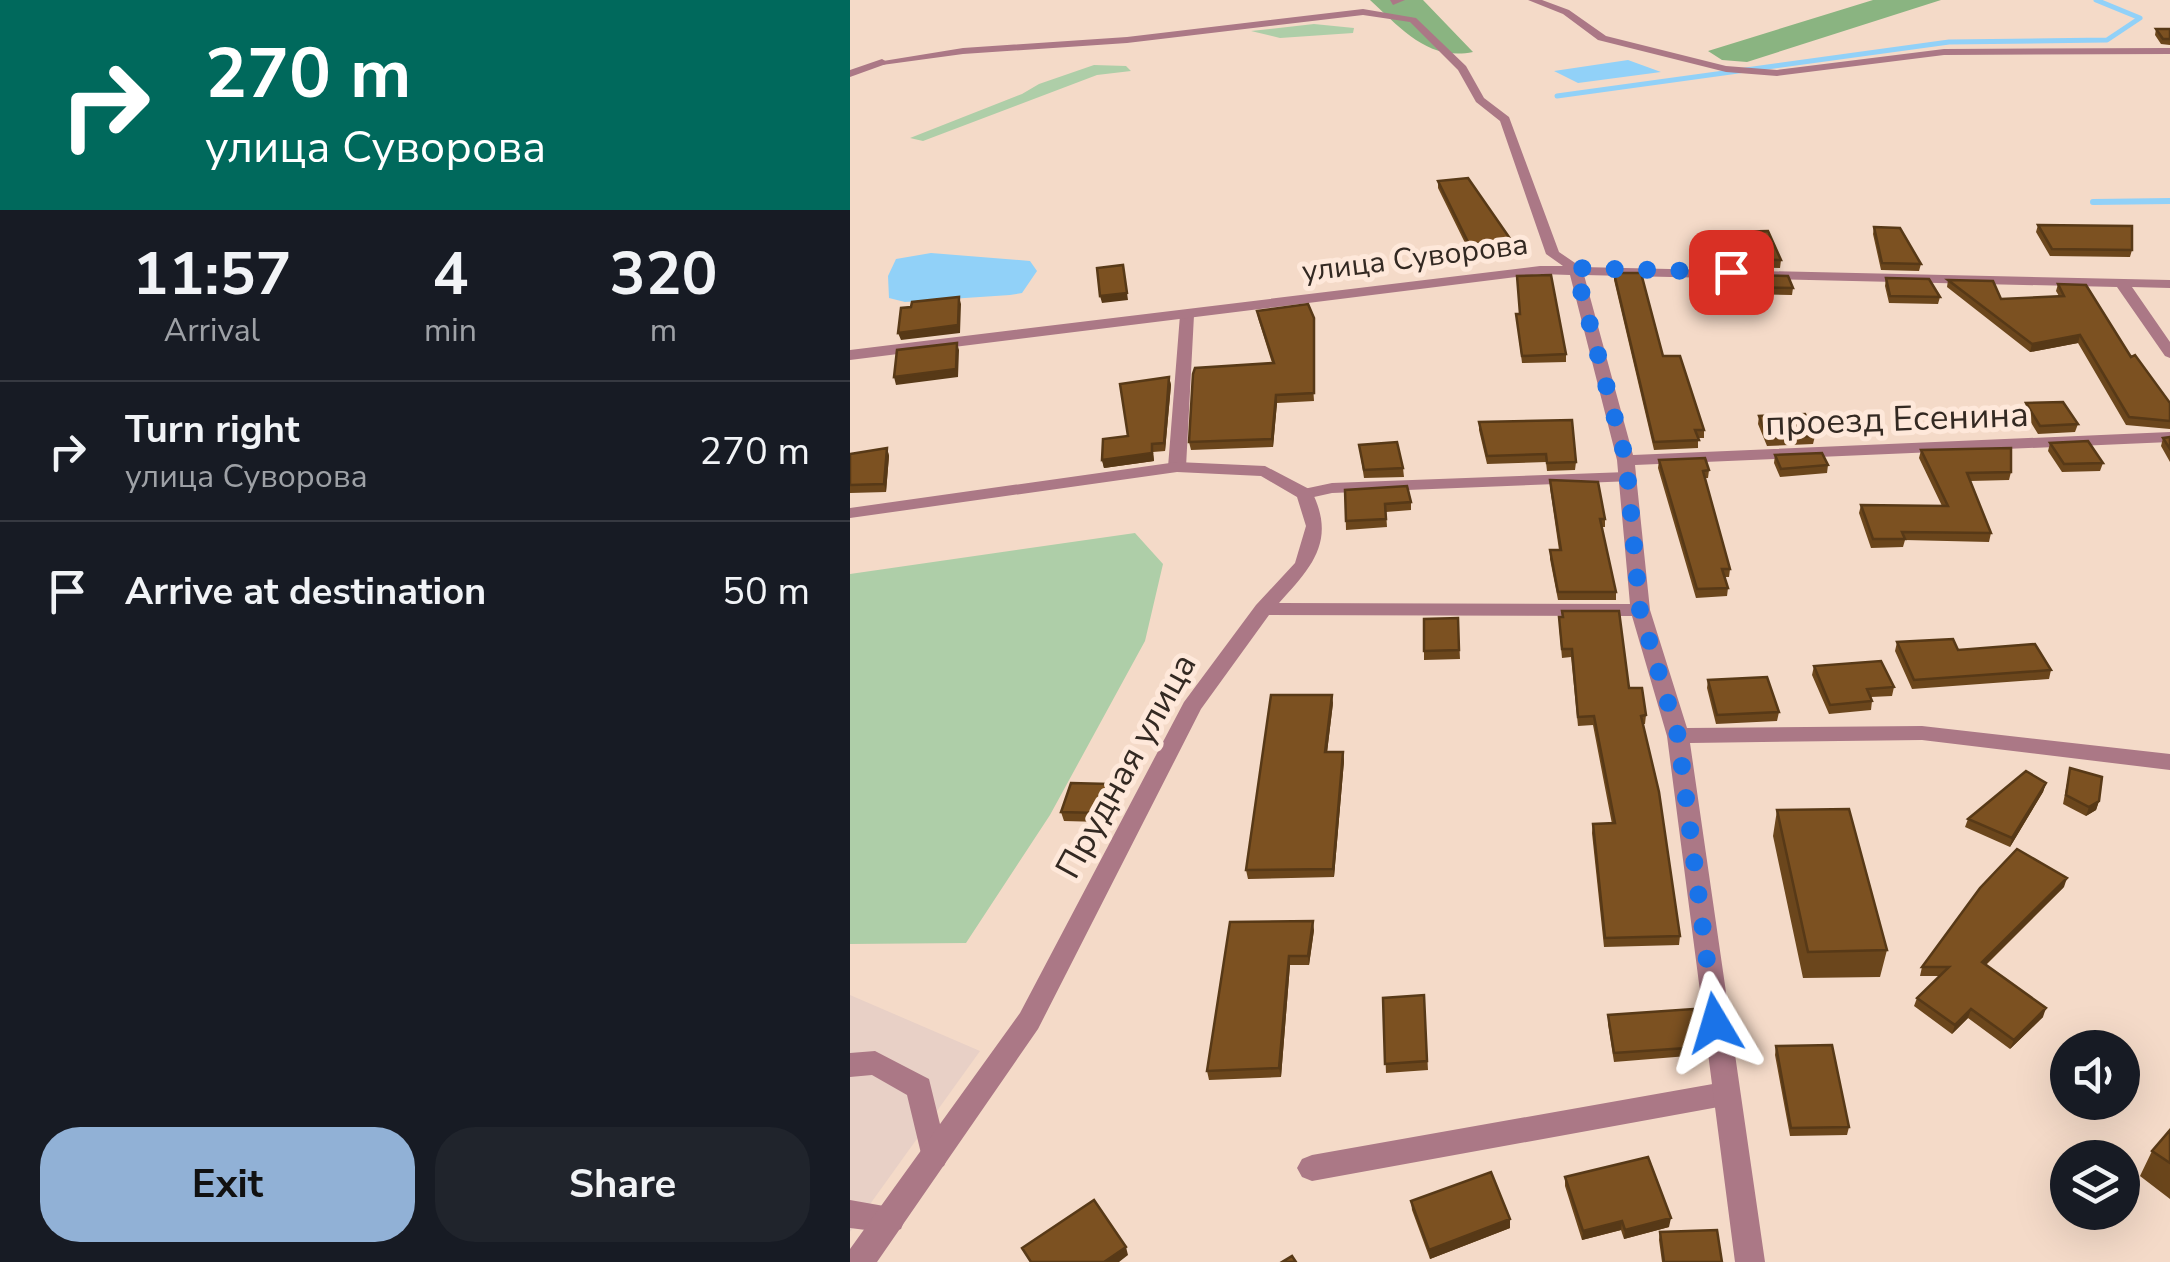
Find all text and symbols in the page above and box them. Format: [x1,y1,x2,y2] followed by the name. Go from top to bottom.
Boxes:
[205,26,411,122] text: 270 m
[40,40,170,170] icon: right
[205,117,546,178] text: улица Суворова
[1300,224,1530,292] street label: улица Суворова
[1689,230,1774,315] pin
[133,233,291,315] text: 11:57
[432,233,468,315] text: 4
[609,233,717,315] text: 320
[1704,245,1759,300] icon: arrive
[164,309,260,352] text: Arrival
[424,309,477,352] text: min
[650,309,677,352] text: m
[1764,391,2030,447] street label: проезд Есенина
[125,404,300,455] text: Turn right
[40,424,95,479] icon: right
[699,426,810,477] text: 270 m
[125,455,368,498] text: улица Суворова
[40,564,95,619] icon: arrive
[125,566,486,617] text: Arrive at destination
[722,566,810,617] text: 50 m
[1045,645,1207,887] street label: Прудная улица
[1663,971,1767,1075] position arrow
[2050,1030,2140,1230] map controls
[2050,1030,2140,1120] button: sound
[40,1127,415,1242] button: Exit
[435,1127,810,1242] button: Share
[2050,1140,2140,1230] button: layers

